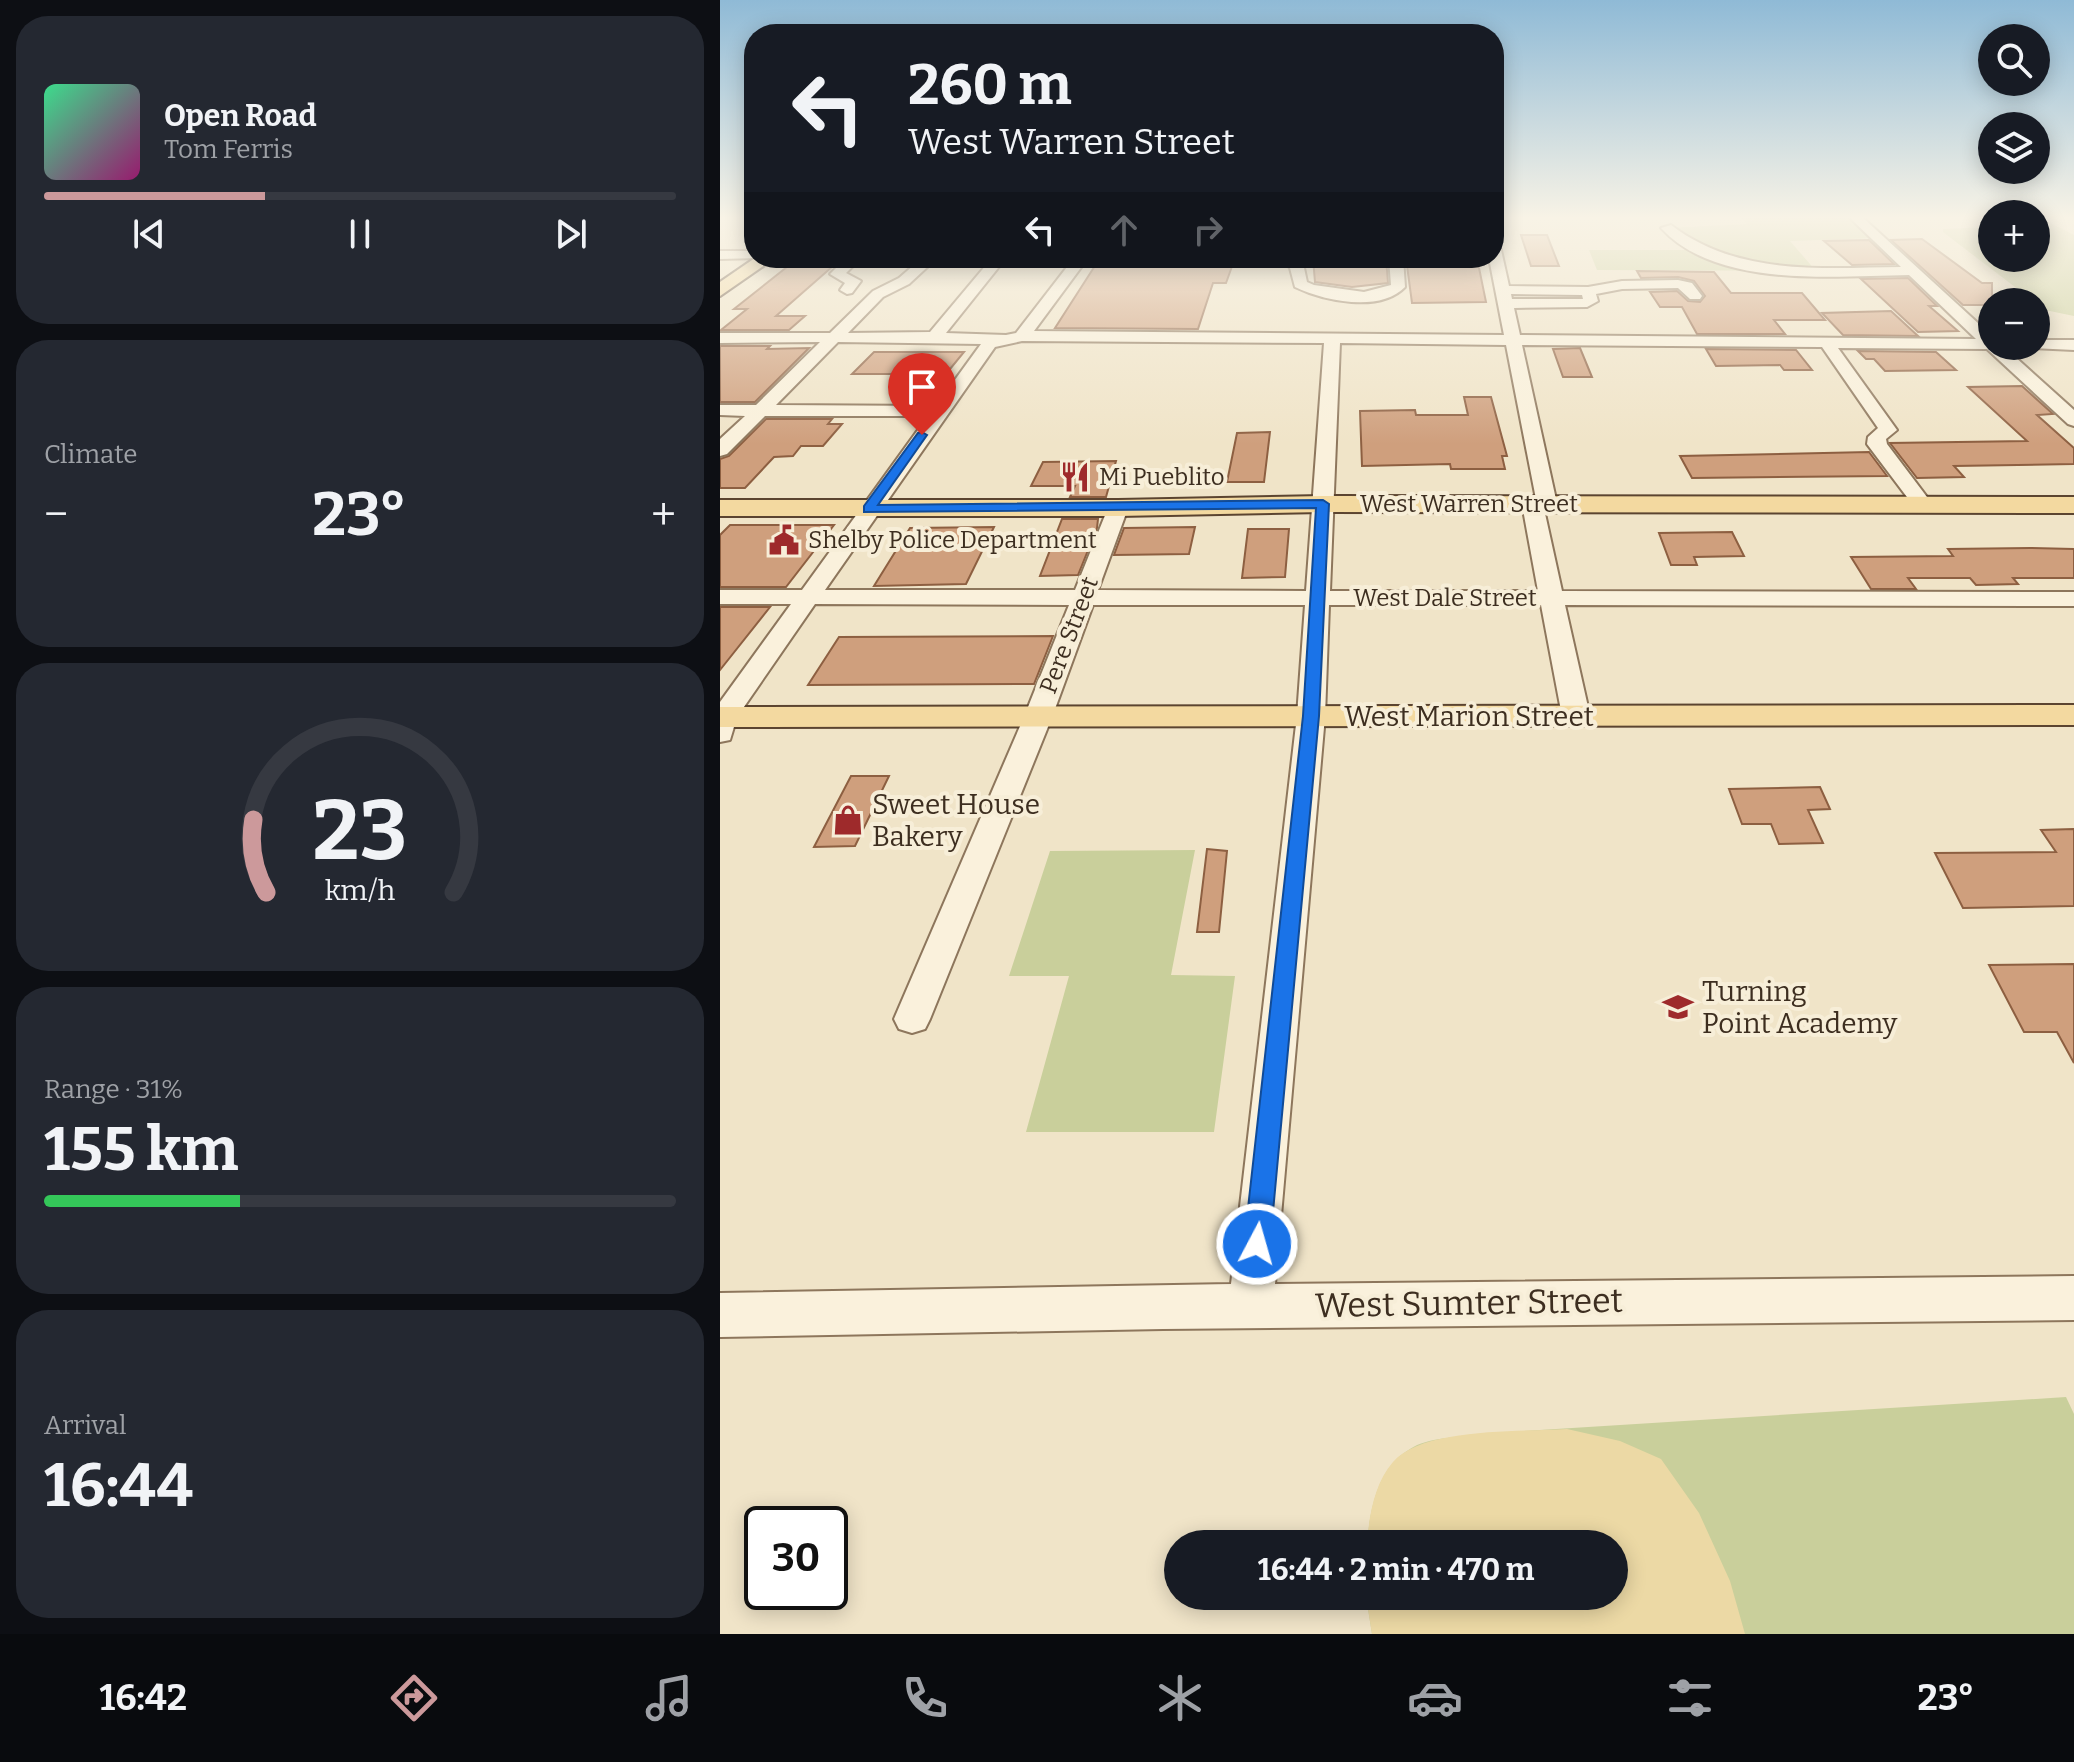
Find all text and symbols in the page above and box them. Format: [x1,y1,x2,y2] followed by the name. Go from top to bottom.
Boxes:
[1978,24,2050,360] map controls
[1978,24,2050,96] button: search
[908,52,1072,119] text: 260 m
[776,56,880,160] icon: left
[164,98,317,134] text: Open Road
[1978,112,2050,184] button: layers
[908,120,1235,164] text: West Warren Street
[164,134,293,165] text: Tom Ferris
[1978,200,2050,272] button: +
[1018,208,1062,252] icon: left
[1102,208,1146,252] icon: ahead
[1186,208,1230,252] icon: right
[127,212,171,256] icon: previous
[338,212,382,256] icon: pause
[549,212,593,256] icon: next
[1978,288,2050,360] button: −
[888,353,956,435] pin
[900,365,944,409] icon: arrive
[44,439,138,470] text: Climate
[1058,460,1092,494] restaurant icon: Mi Pueblito
[1099,463,1224,491] place label: Mi Pueblito
[312,479,407,551] text: 23°
[44,488,68,541] text: −
[651,488,676,541] text: +
[1360,490,1578,518] street label: West Warren Street
[767,523,801,557] public building icon: Shelby Police Department
[808,526,1097,554] place label: Shelby Police Department
[1034,572,1104,697] street label: Pere Street
[1353,584,1537,612] street label: West Dale Street
[1344,700,1594,733] street label: West Marion Street
[313,781,407,881] text: 23
[872,788,1040,853] place label: Sweet House Bakery
[831,803,865,837] shop icon: Sweet House Bakery
[325,873,396,908] text: km/h
[1702,975,1897,1040] place label: Turning Point Academy
[1661,990,1695,1024] school or university icon: Turning Point Academy
[44,1074,183,1105] text: Range · 31%
[44,1114,238,1186] text: 155 km
[1215,1202,1299,1286] position arrow
[1315,1280,1623,1326] street label: West Sumter Street
[44,1410,126,1441] text: Arrival
[44,1450,193,1522] text: 16:44
[744,1506,848,1610] speed limit sign: 30
[1258,1552,1534,1588] text: 16:44 · 2 min · 470 m
[386,1670,442,1726] icon: directions
[641,1670,697,1726] icon: music
[897,1670,953,1726] icon: phone
[1152,1670,1208,1726] icon: climate
[1407,1670,1463,1726] icon: car
[1662,1670,1718,1726] icon: filters
[100,1676,187,1720] text: 16:42
[1917,1676,1974,1720] text: 23°

